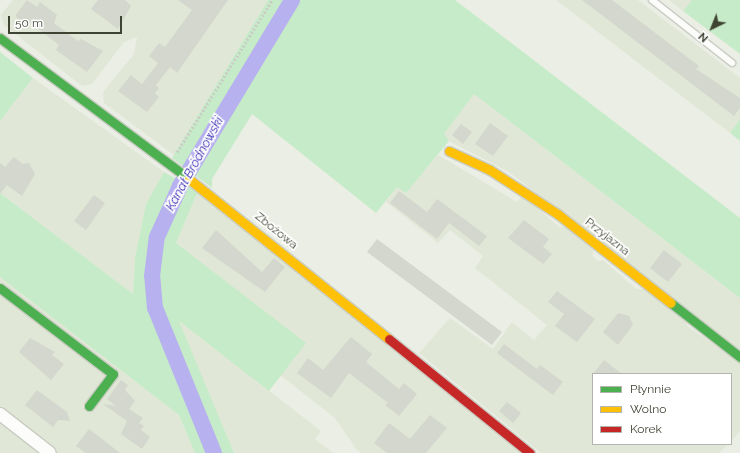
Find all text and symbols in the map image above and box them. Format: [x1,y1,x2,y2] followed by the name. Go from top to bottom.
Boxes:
[10,8,124,34] scale bar
[692,8,732,48] north arrow
[15,16,43,30] text: 50 m
[696,30,711,45] text: N
[163,114,227,214] water label: Kanał Bródnowski
[252,209,300,253] street label: Zbożowa
[582,215,632,259] street label: Przyjazna
[592,373,732,445] legend
[630,382,671,396] text: Płynnie
[630,402,666,416] text: Wolno
[630,422,662,436] text: Korek

